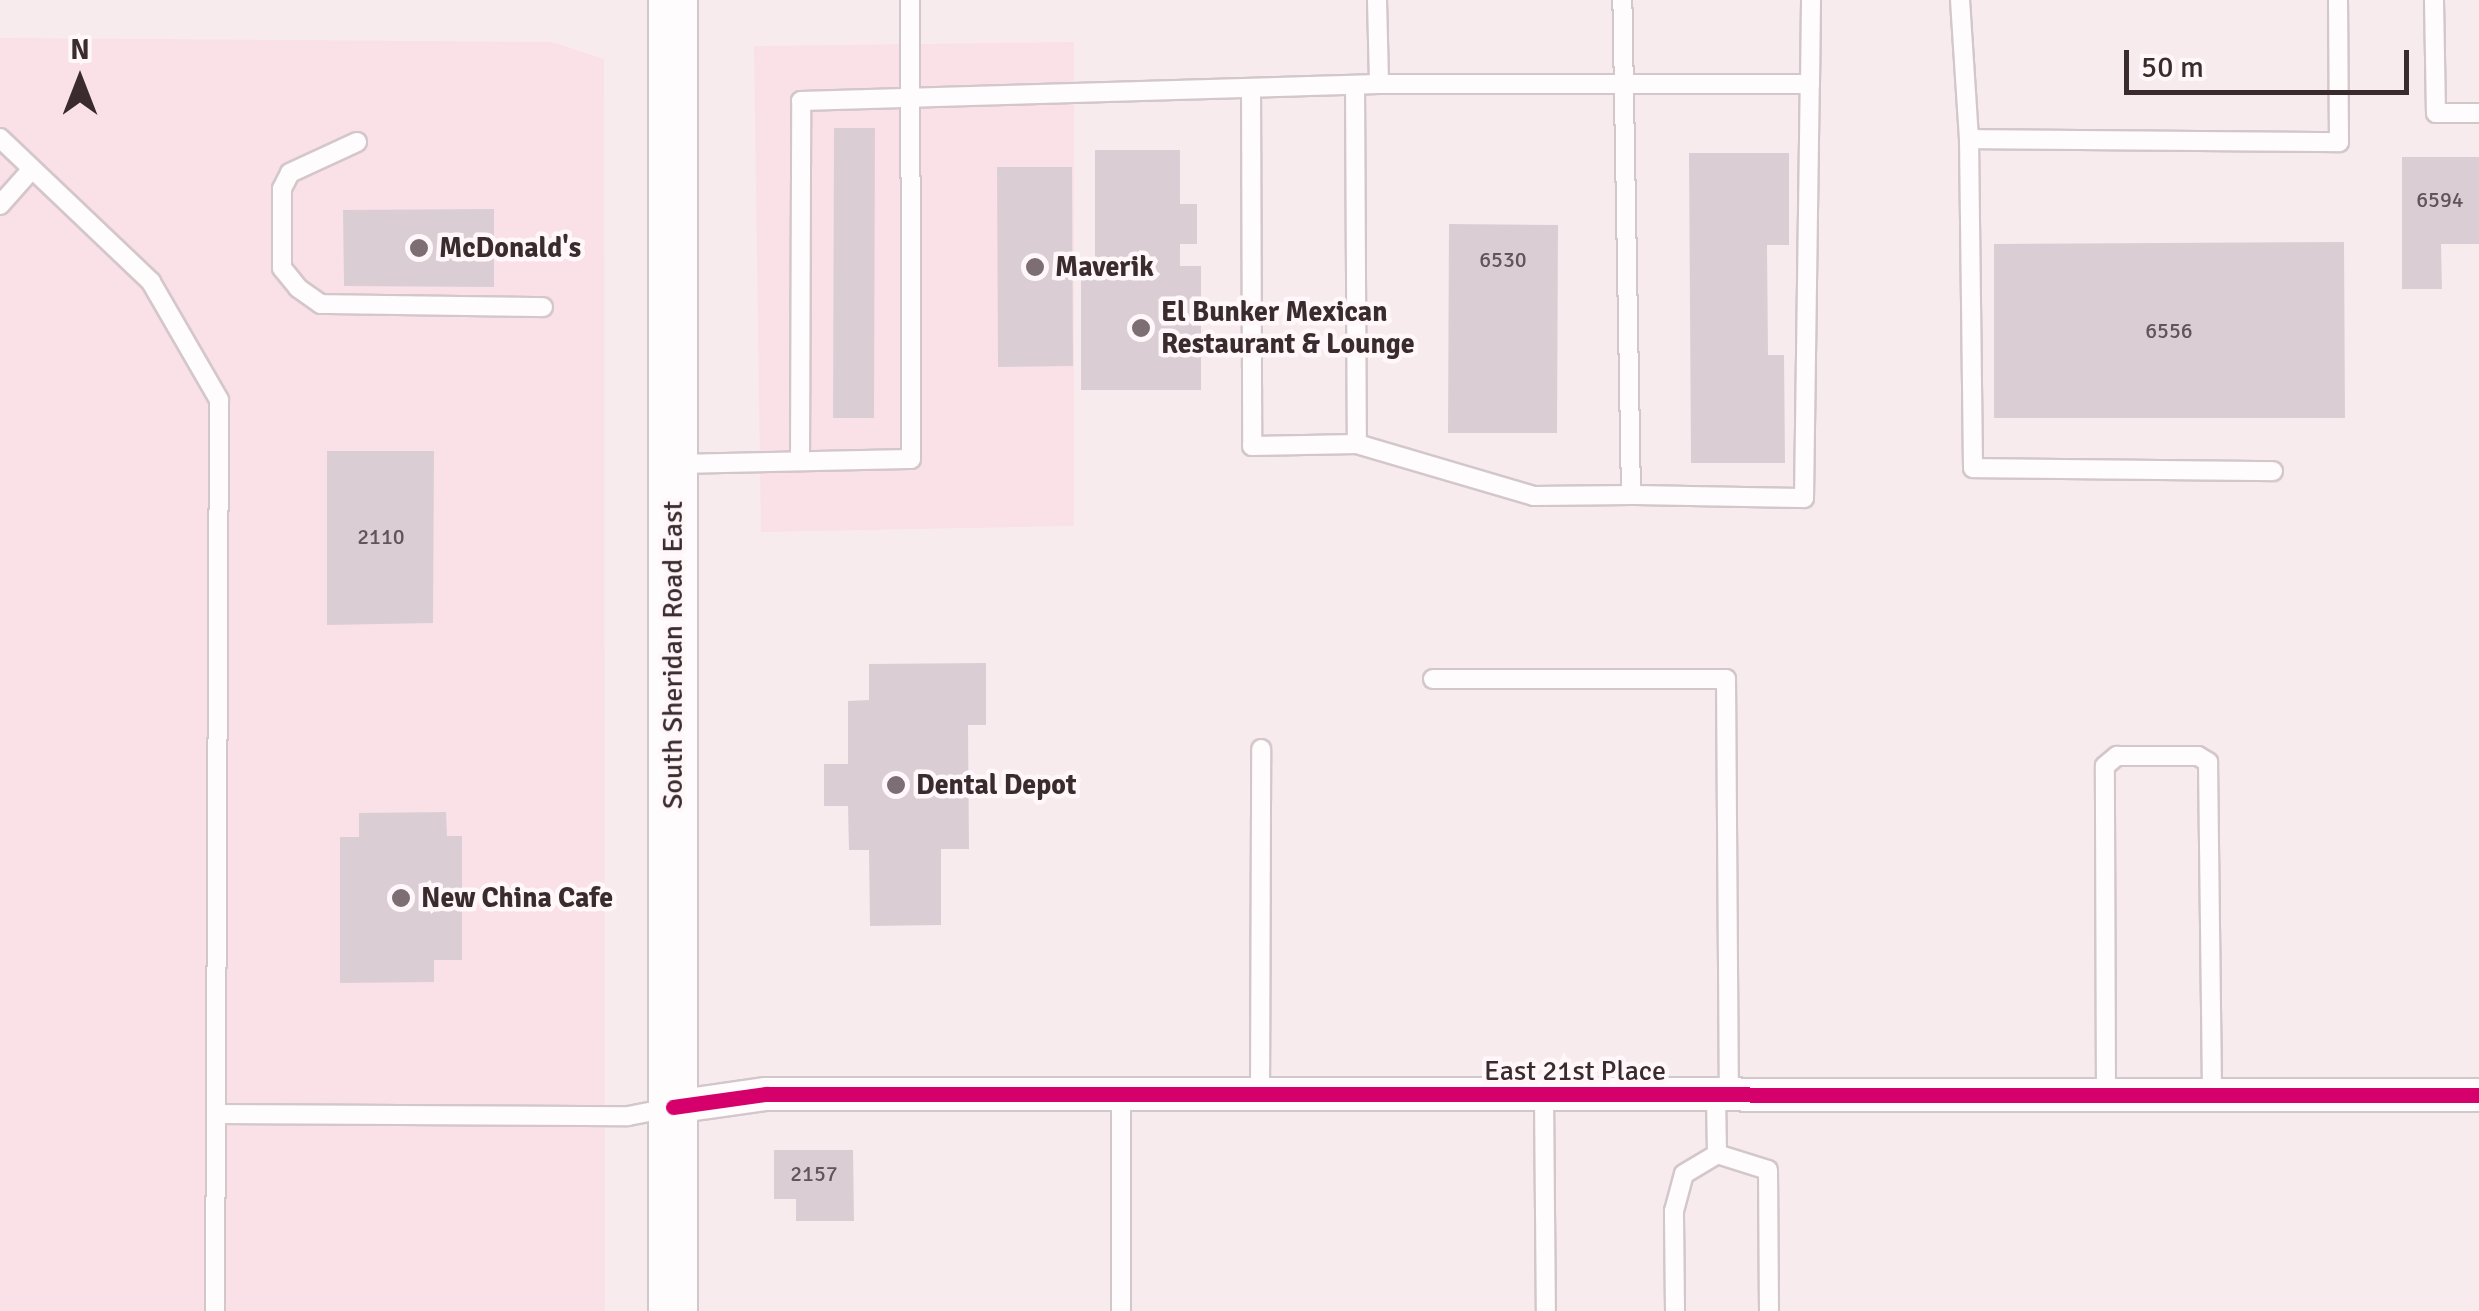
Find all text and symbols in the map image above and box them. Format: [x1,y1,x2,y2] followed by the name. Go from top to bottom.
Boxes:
[30,30,130,130] north arrow
[2129,30,2414,92] scale bar
[70,33,90,67] text: N
[2141,49,2204,86] text: 50 m
[2416,187,2464,213] house number: 6594
[439,231,581,265] place label: McDonald's
[408,237,430,259] marker: McDonald's
[1479,247,1527,273] house number: 6530
[1055,250,1154,284] place label: Maverik
[1024,256,1046,278] marker: Maverik
[1161,295,1415,361] place label: El Bunker Mexican Restaurant & Lounge
[1130,317,1152,339] marker: El Bunker Mexican Restaurant & Lounge
[2145,318,2193,344] house number: 6556
[656,501,690,809] street label: South Sheridan Road East
[357,524,405,550] house number: 2110
[916,768,1076,802] place label: Dental Depot
[885,774,907,796] marker: Dental Depot
[421,881,613,915] place label: New China Cafe
[390,887,412,909] marker: New China Cafe
[1484,1054,1666,1088] street label: East 21st Place
[790,1161,838,1187] house number: 2157

